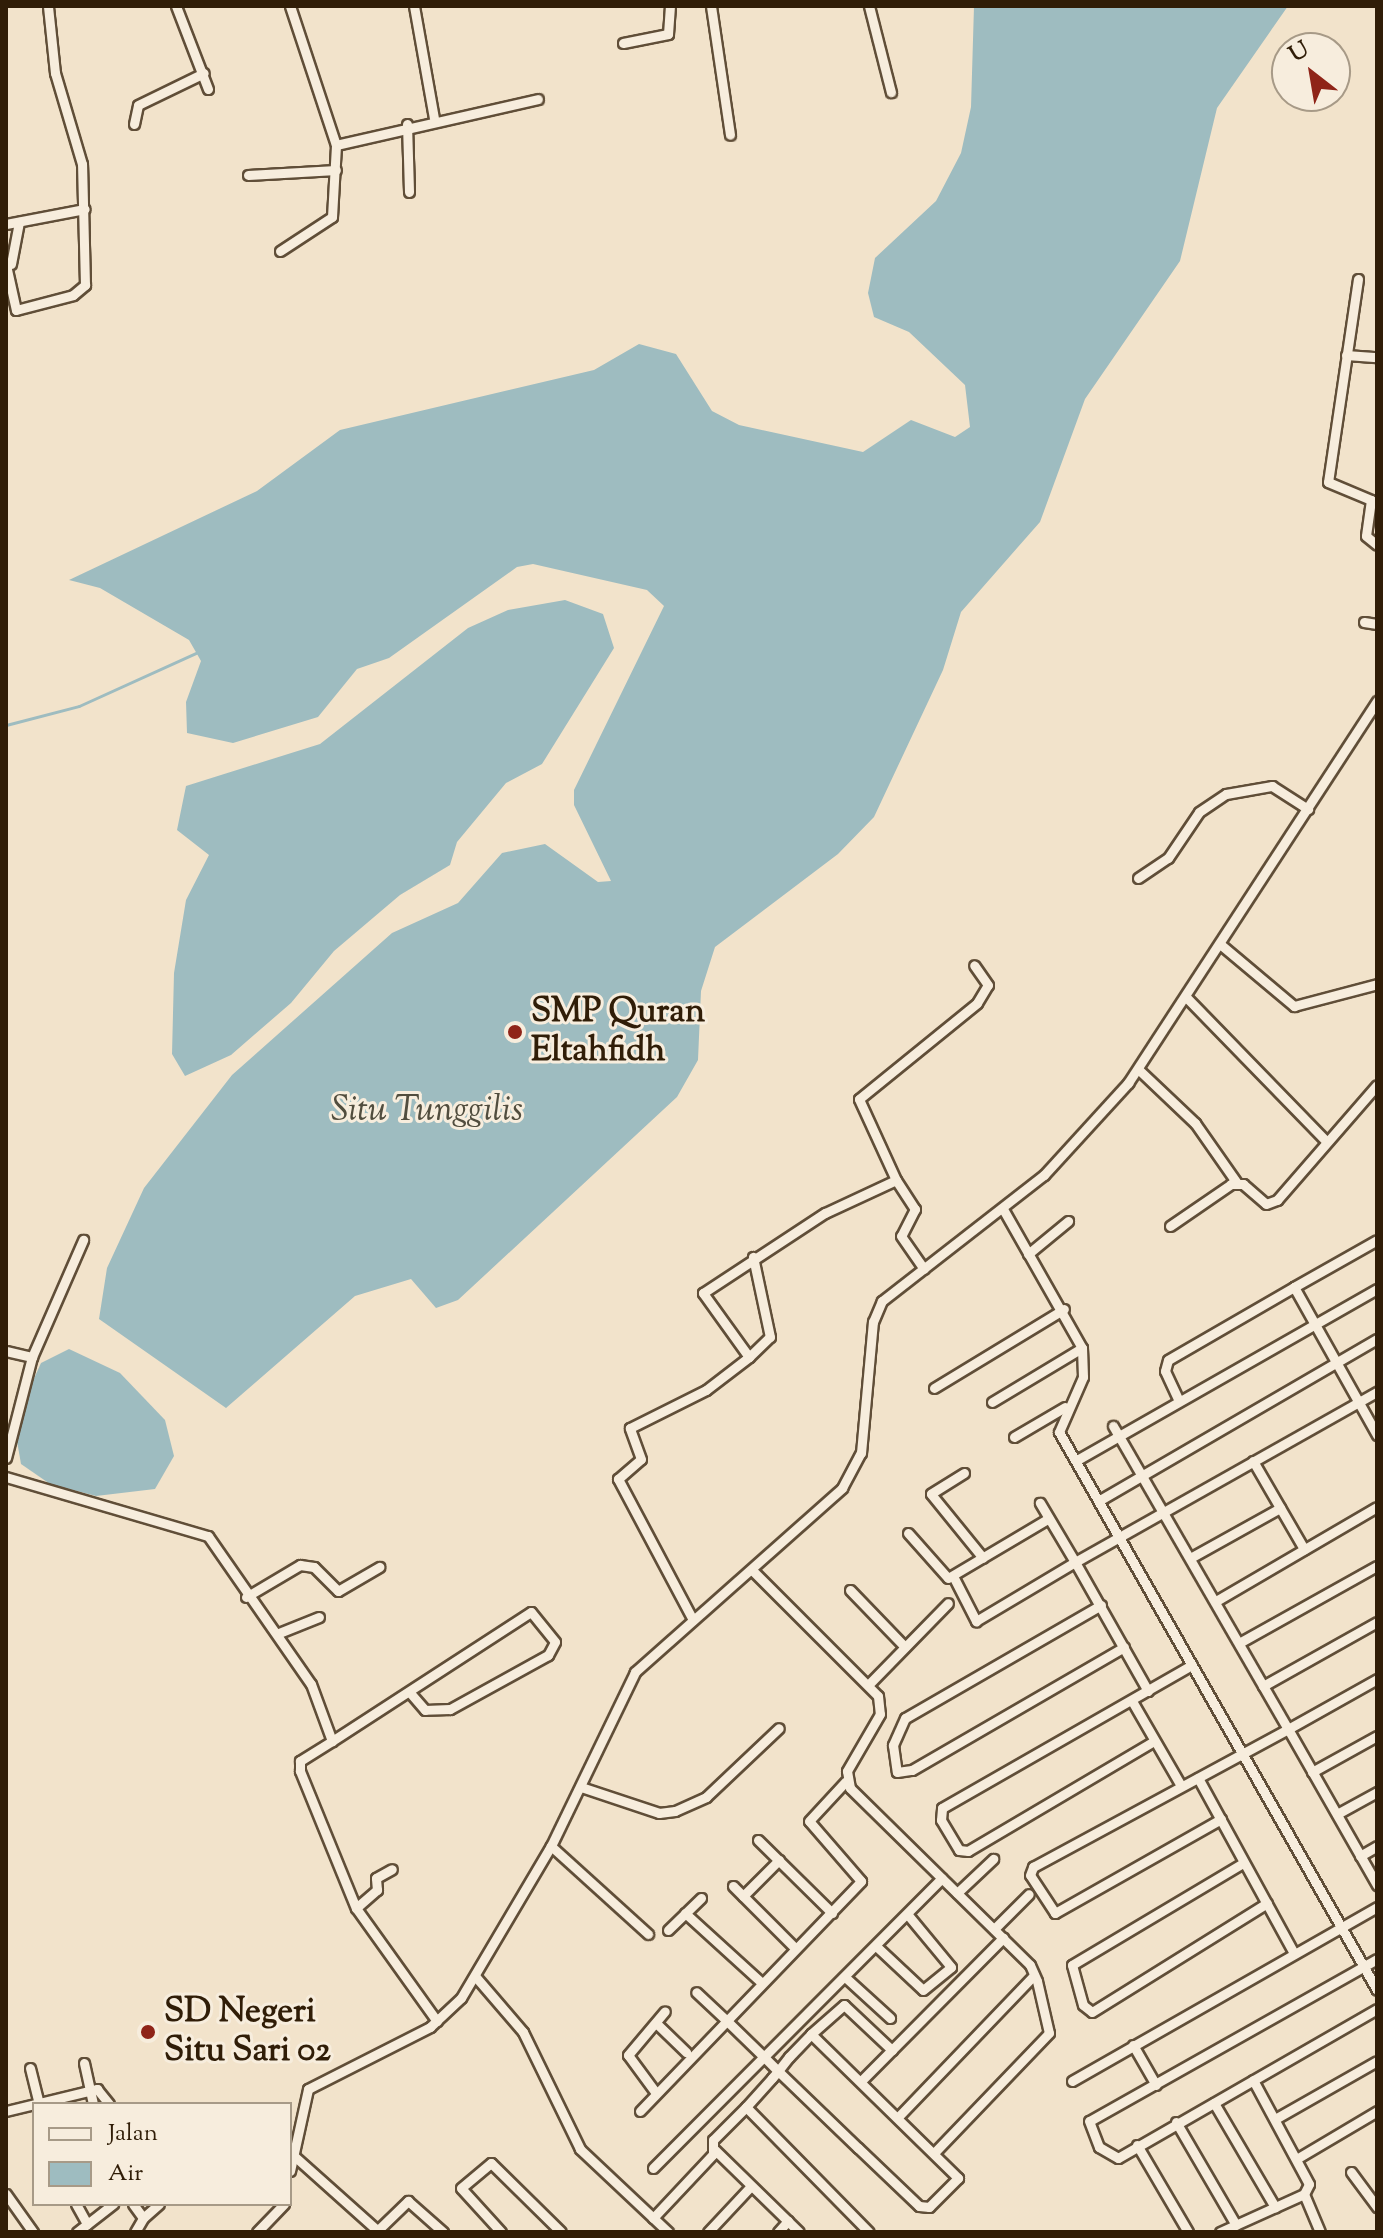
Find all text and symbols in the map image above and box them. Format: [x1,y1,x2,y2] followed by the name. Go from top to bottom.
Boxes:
[1271,32,1351,112] north arrow
[1284,35,1316,71] text: U
[531,992,705,1072] place label: SMP Quran Eltahfidh
[506,1023,524,1041] marker: SMP Quran Eltahfidh
[331,1090,523,1134] water label: Situ Tunggilis
[164,1992,331,2072] place label: SD Negeri Situ Sari 02
[139,2023,157,2041] marker: SD Negeri Situ Sari 02
[32,2102,292,2206] legend
[108,2117,158,2151] text: Jalan
[108,2157,143,2191] text: Air

